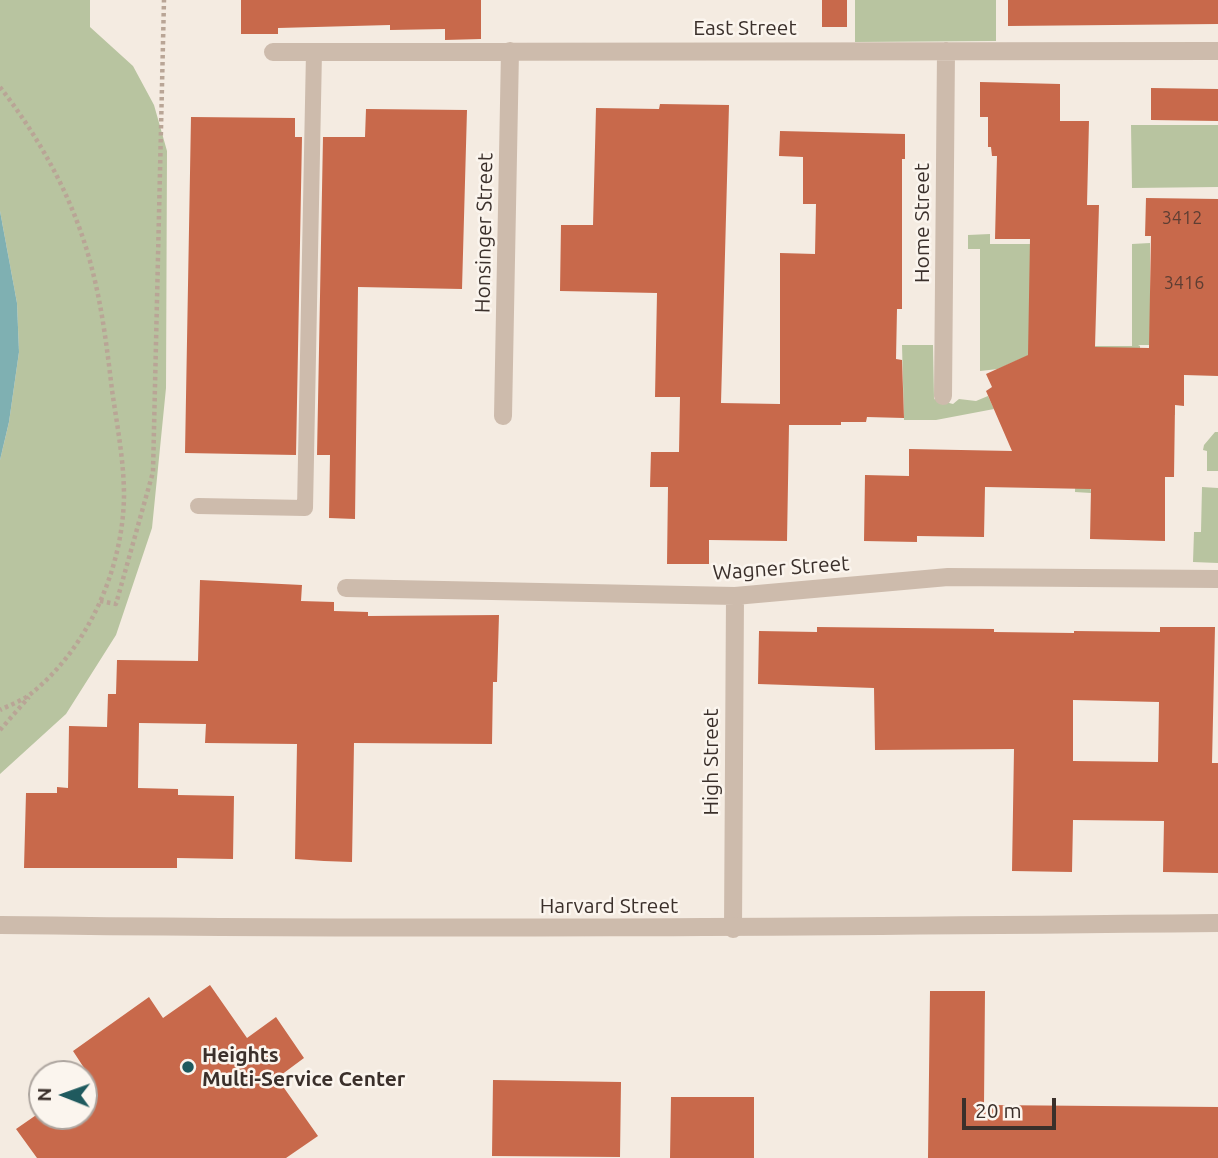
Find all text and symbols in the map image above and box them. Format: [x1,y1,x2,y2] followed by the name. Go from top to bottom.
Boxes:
[693,15,797,41] street label: East Street
[470,153,498,313] street label: Honsinger Street
[909,163,935,283] street label: Home Street
[1162,207,1202,229] house number: 3412
[1164,272,1204,294] house number: 3416
[712,551,850,585] street label: Wagner Street
[698,708,724,816] street label: High Street
[540,893,678,919] street label: Harvard Street
[202,1042,405,1092] place label: Heights Multi-Service Center
[180,1059,196,1075] marker: Heights Multi-Service Center
[28,1060,98,1130] north arrow
[966,1084,1060,1128] scale bar
[33,1087,55,1102] text: N
[975,1098,1022,1122] text: 20 m

